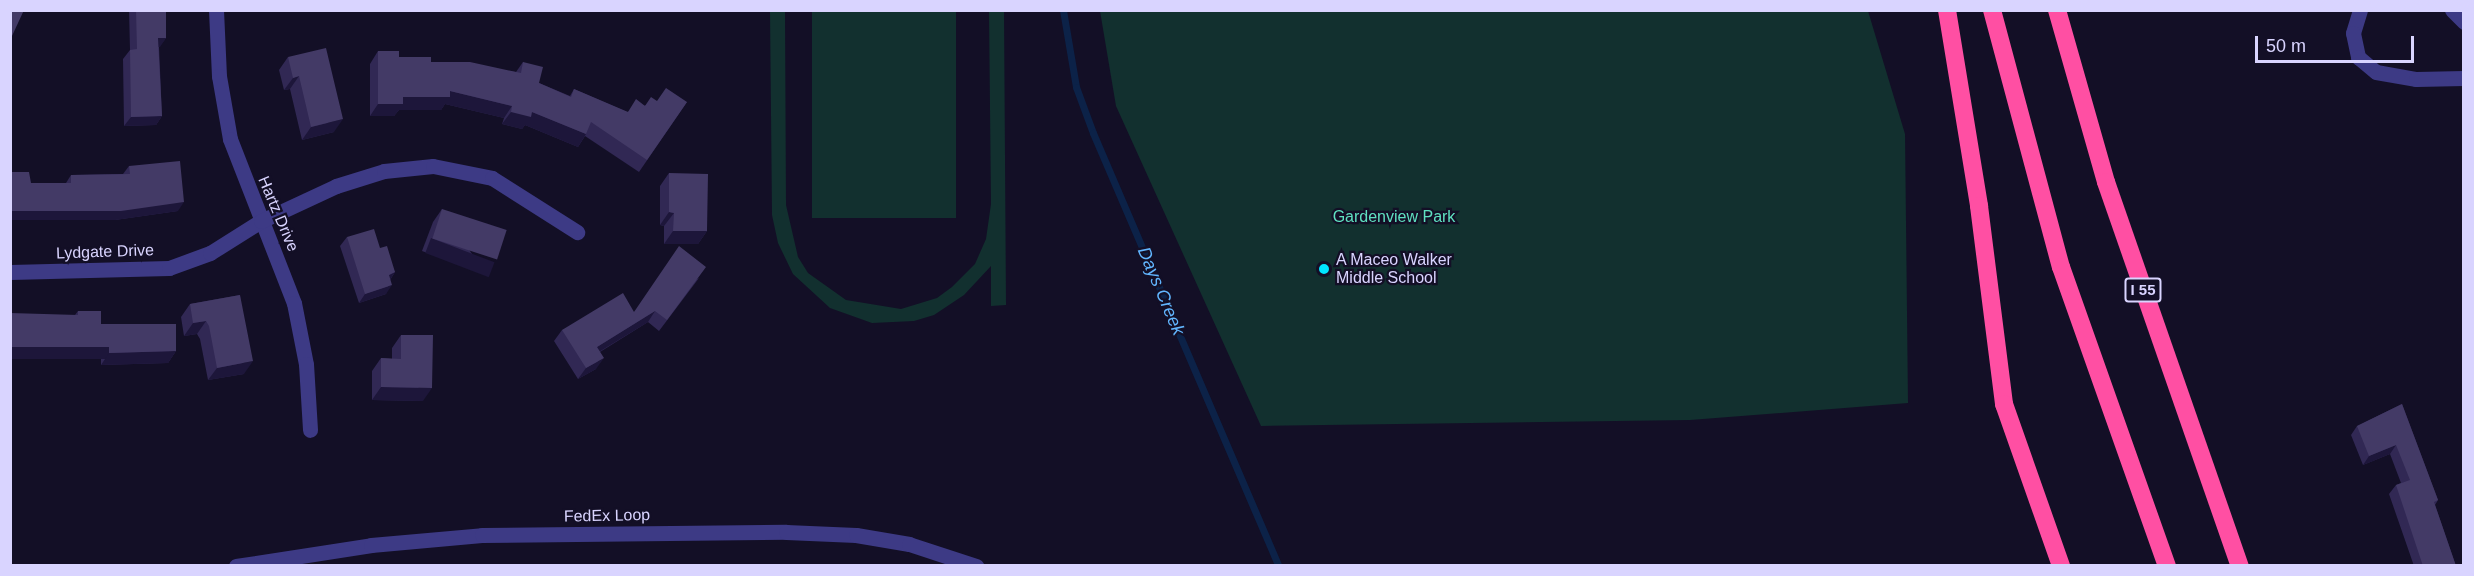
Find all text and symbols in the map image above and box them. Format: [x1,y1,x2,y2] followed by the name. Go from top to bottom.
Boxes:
[2258,24,2417,62] scale bar
[2266,36,2306,56] text: 50 m
[254,173,302,255] street label: Hartz Drive
[1333,207,1455,227] park label: Gardenview Park
[56,241,154,263] street label: Lydgate Drive
[1133,244,1189,338] water label: Days Creek
[1336,250,1453,288] place label: A Maceo Walker Middle School
[1317,262,1331,276] marker: A Maceo Walker Middle School
[2124,278,2162,302] road number: I 55
[564,506,650,526] street label: FedEx Loop

